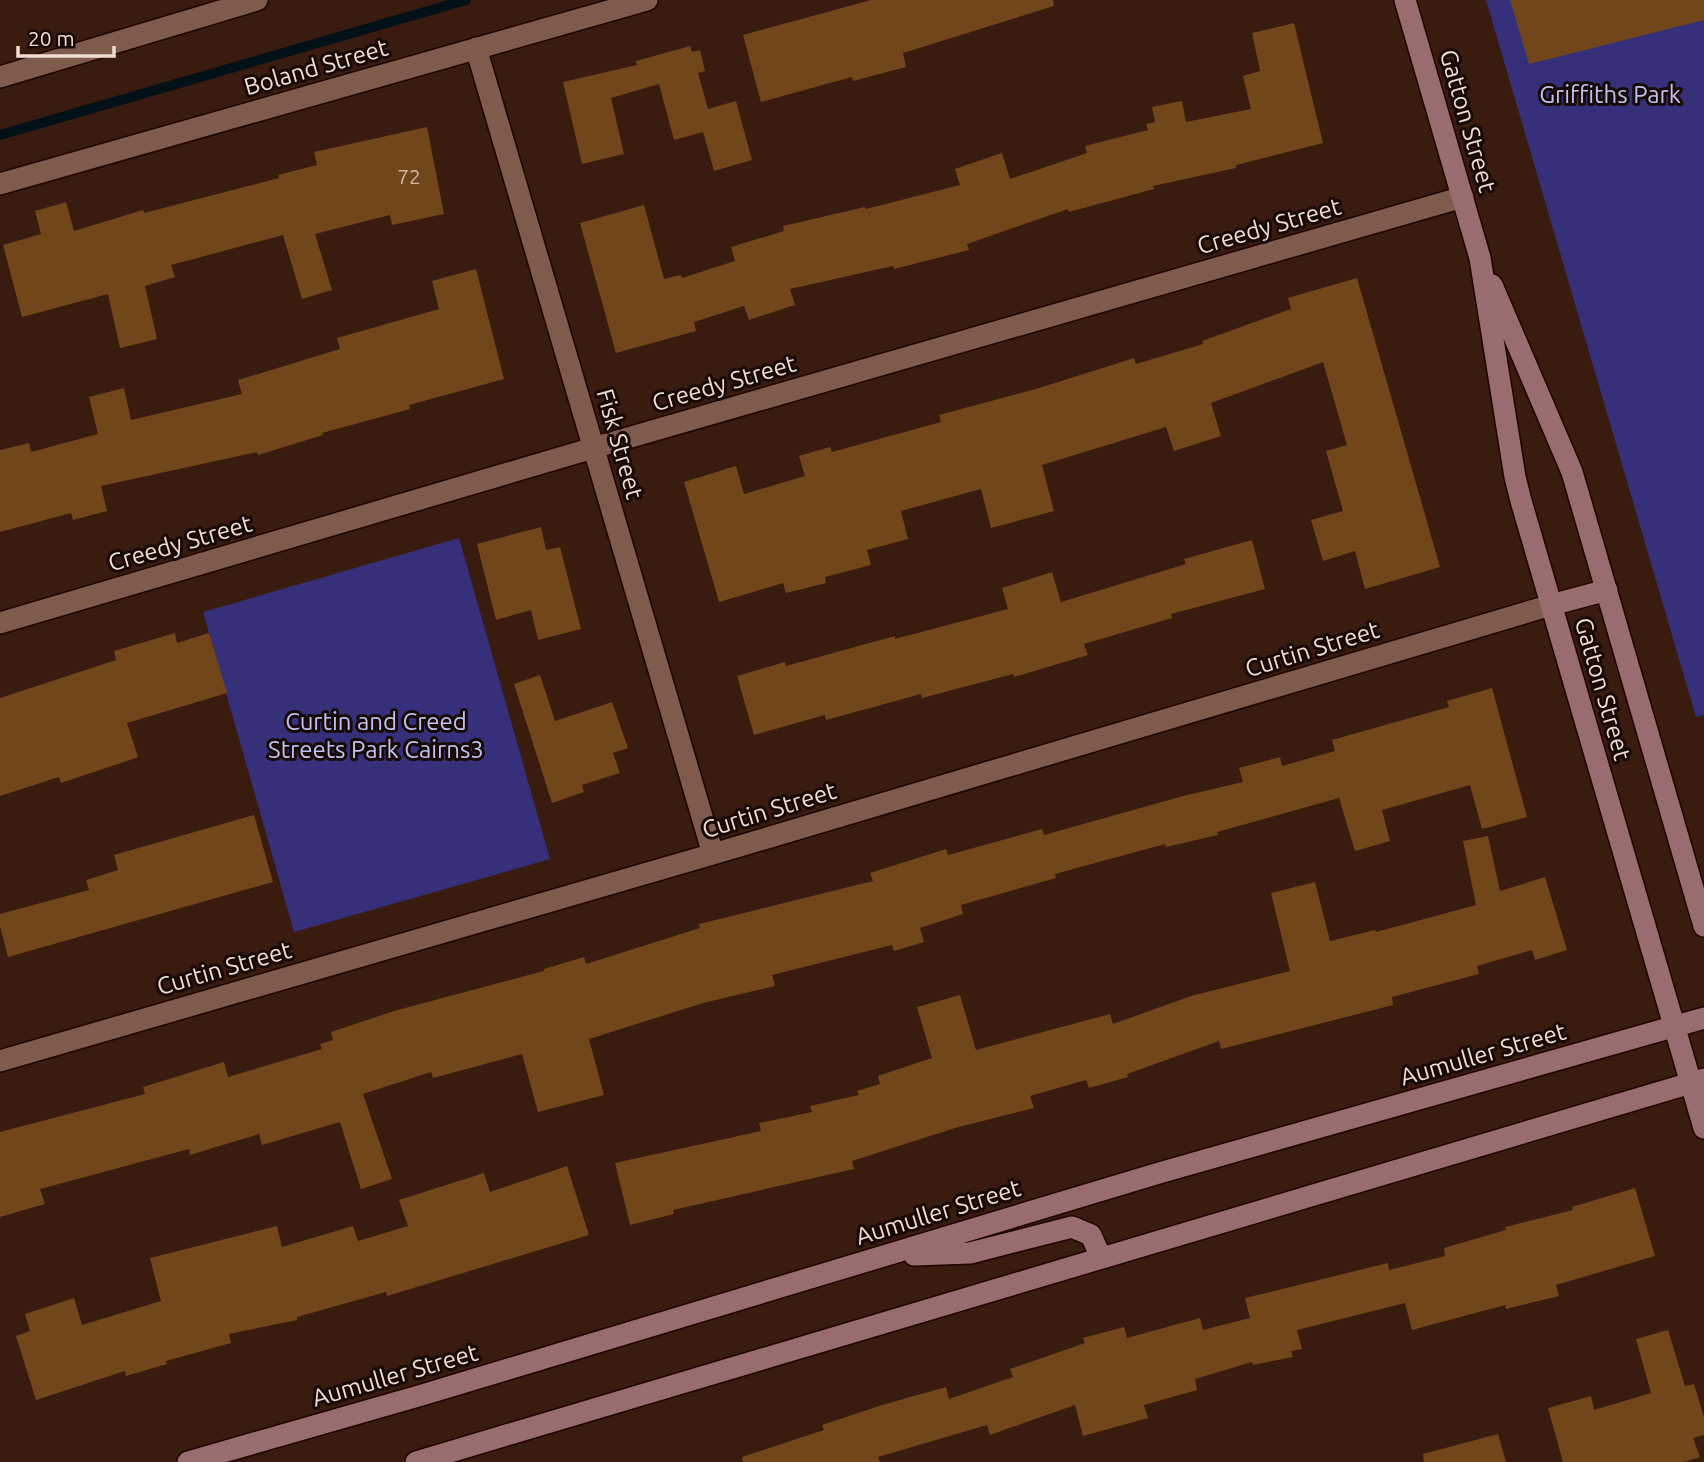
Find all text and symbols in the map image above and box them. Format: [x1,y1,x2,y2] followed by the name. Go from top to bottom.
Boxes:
[18,14,114,58] scale bar
[28,26,75,50] text: 20 m
[241,33,391,100] street label: Boland Street
[1435,46,1501,196] street label: Gatton Street
[1539,81,1681,108] park label: Griffiths Park
[397,164,421,188] house number: 72
[1194,192,1345,259] street label: Creedy Street
[649,349,800,416] street label: Creedy Street
[591,386,649,503] street label: Fisk Street
[105,509,256,576] street label: Creedy Street
[1570,614,1636,764] street label: Gatton Street
[1242,616,1383,682] street label: Curtin Street
[268,708,484,763] park label: Curtin and Creed Streets Park Cairns3
[699,777,840,843] street label: Curtin Street
[154,936,295,1000] street label: Curtin Street
[1397,1017,1570,1091] street label: Aumuller Street
[852,1174,1024,1250] street label: Aumuller Street
[309,1338,482,1412] street label: Aumuller Street

